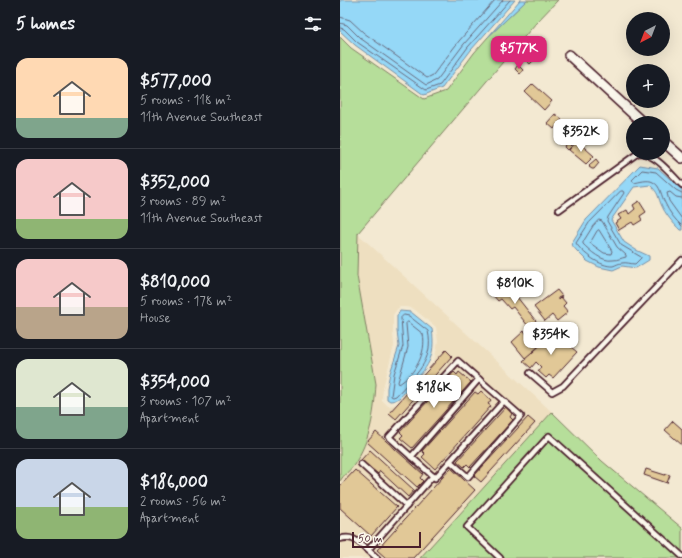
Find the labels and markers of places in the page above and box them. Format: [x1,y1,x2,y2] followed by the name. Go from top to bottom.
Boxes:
[491,36,547,70] pin: $577K
[553,119,609,153] pin: $352K
[487,271,543,305] pin: $810K
[523,322,579,356] pin: $354K
[406,375,462,409] pin: $186K

